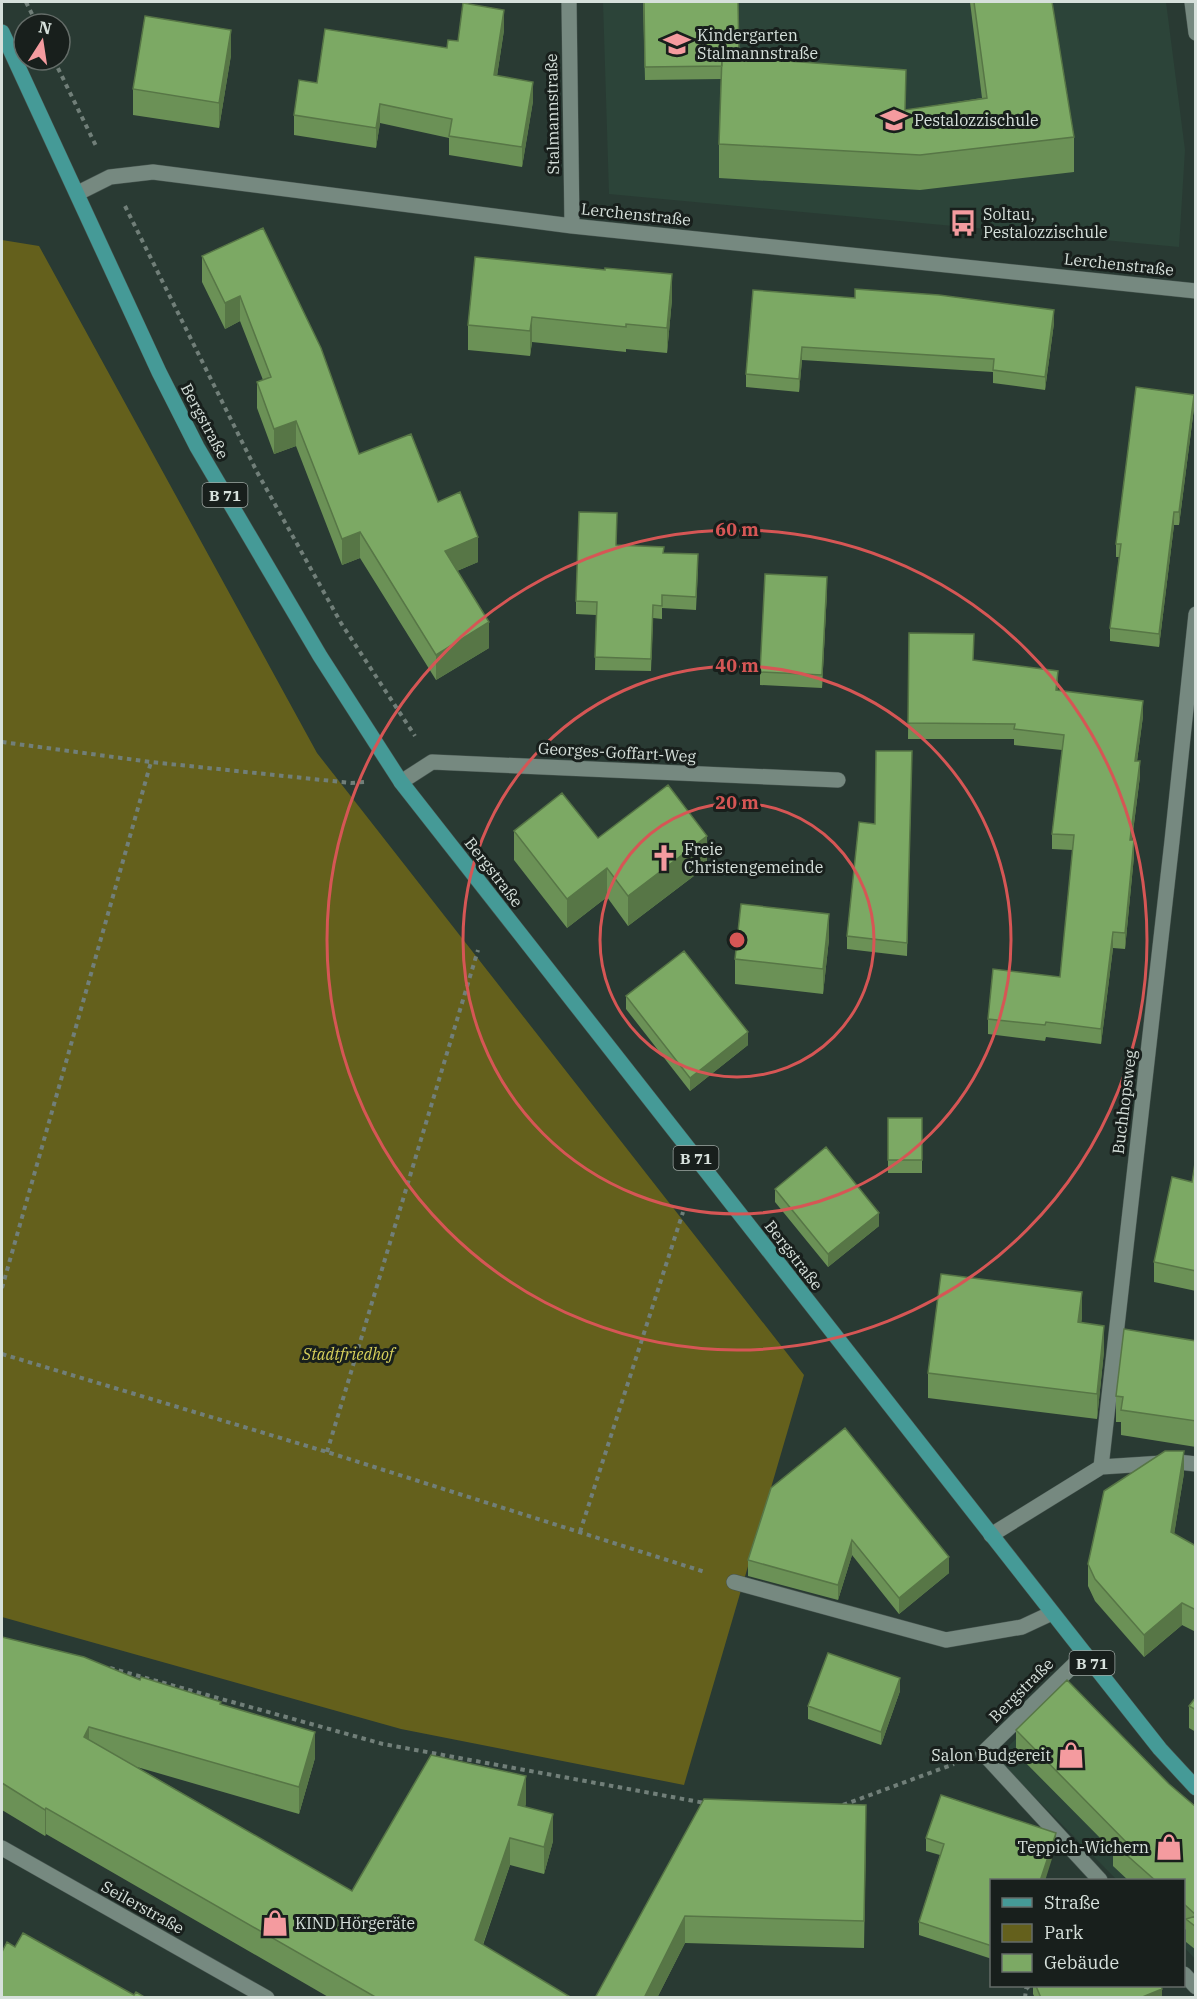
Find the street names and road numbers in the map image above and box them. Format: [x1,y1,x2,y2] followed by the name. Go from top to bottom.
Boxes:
[541,53,563,175] street label: Stalmannstraße
[580,198,692,230] street label: Lerchenstraße
[1063,248,1175,280] street label: Lerchenstraße
[177,380,233,462] street label: Bergstraße
[202,483,248,507] road number: B 71
[537,738,697,766] street label: Georges-Goffart-Weg
[461,833,527,911] street label: Bergstraße
[1108,1048,1140,1155] street label: Buchhopsweg
[674,1146,718,1170] road number: B 71
[761,1216,827,1294] street label: Bergstraße
[1070,1651,1114,1675] road number: B 71
[985,1654,1057,1726] street label: Bergstraße
[98,1876,188,1938] street label: Seilerstraße

